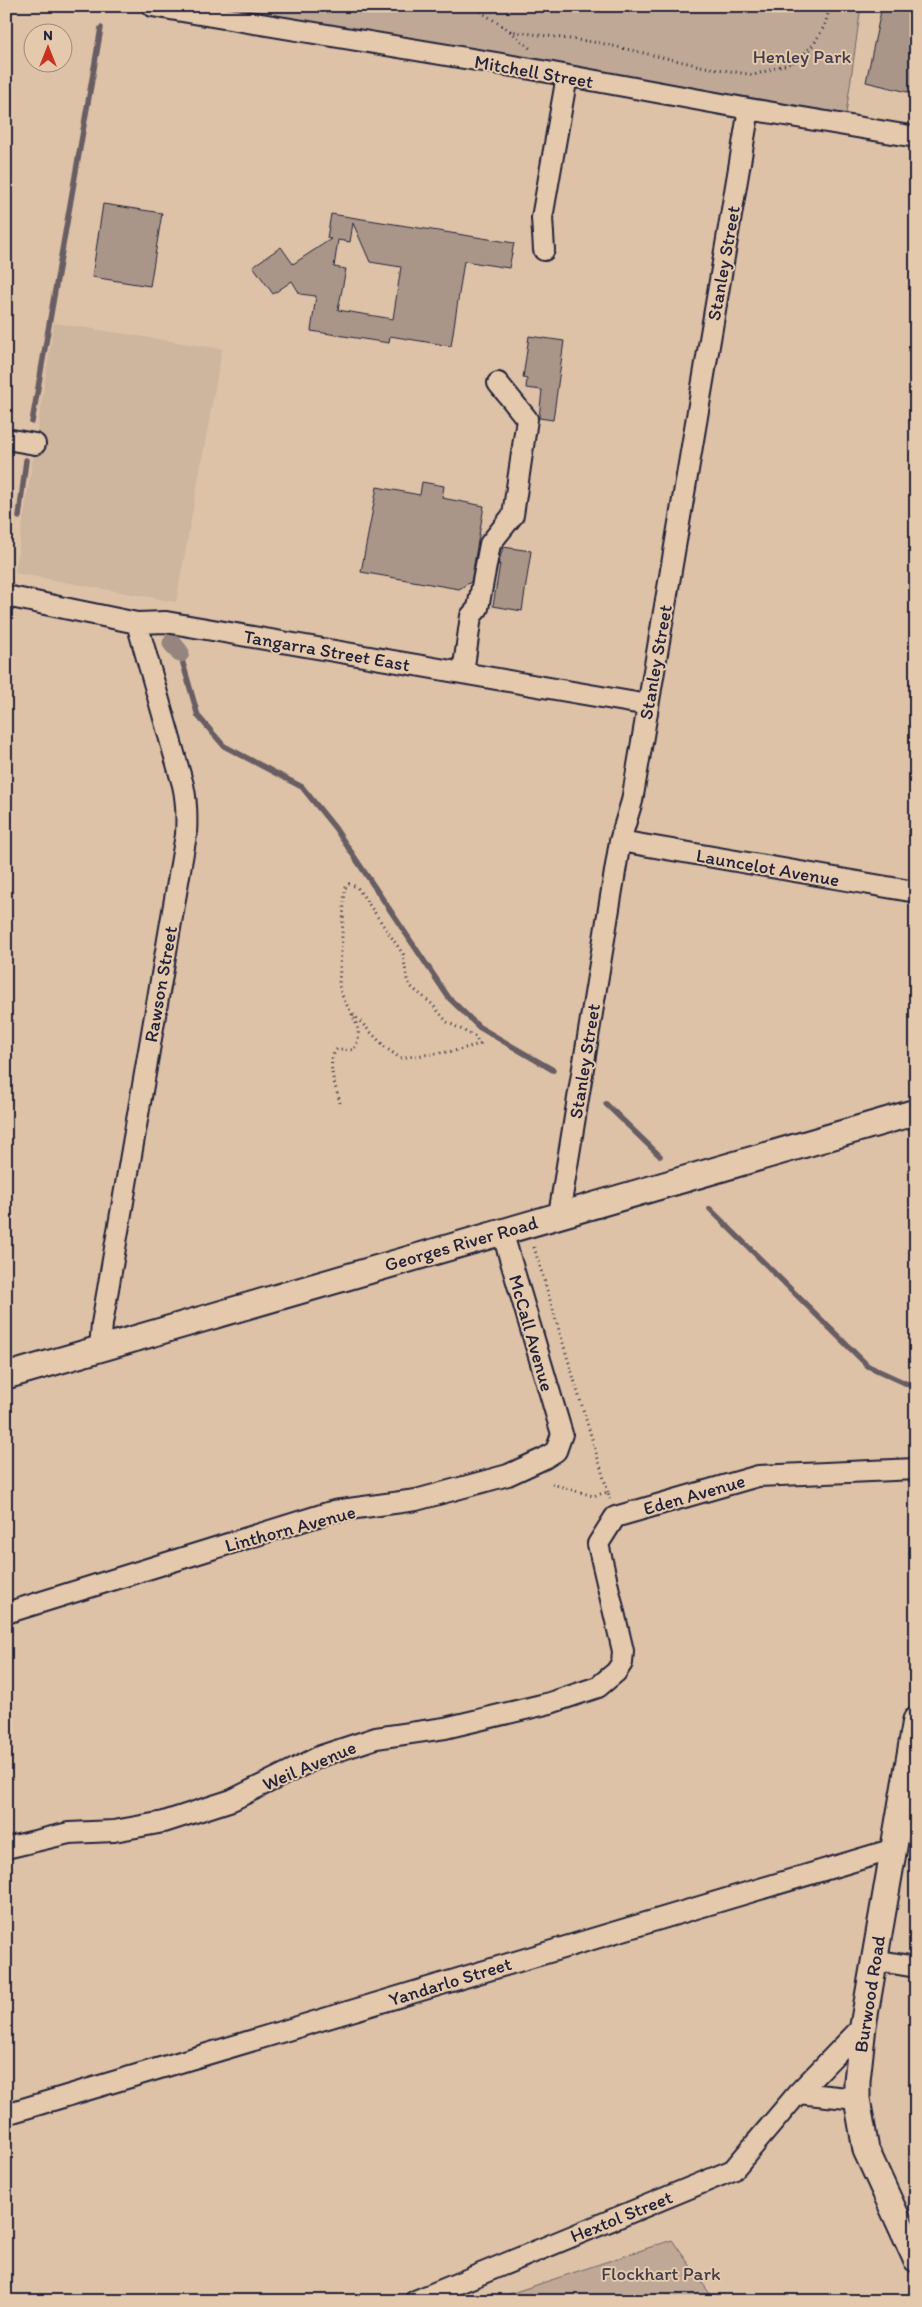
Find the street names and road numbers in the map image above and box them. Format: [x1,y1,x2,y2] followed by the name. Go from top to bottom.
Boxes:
[473,50,595,93] street label: Mitchell Street
[702,204,745,322] street label: Stanley Street
[634,603,677,721] street label: Stanley Street
[242,625,412,676] street label: Tangarra Street East
[694,844,841,891] street label: Launcelot Avenue
[139,924,182,1044] street label: Rawson Street
[564,1002,605,1120] street label: Stanley Street
[382,1210,541,1276] street label: Georges River Road
[504,1272,559,1394] street label: McCall Avenue
[641,1469,748,1520] street label: Eden Avenue
[222,1500,358,1557] street label: Linthorn Avenue
[259,1735,360,1796] street label: Weil Avenue
[849,1933,890,2054] street label: Burwood Road
[386,1952,514,2011] street label: Yandarlo Street
[567,2185,676,2247] street label: Hextol Street

